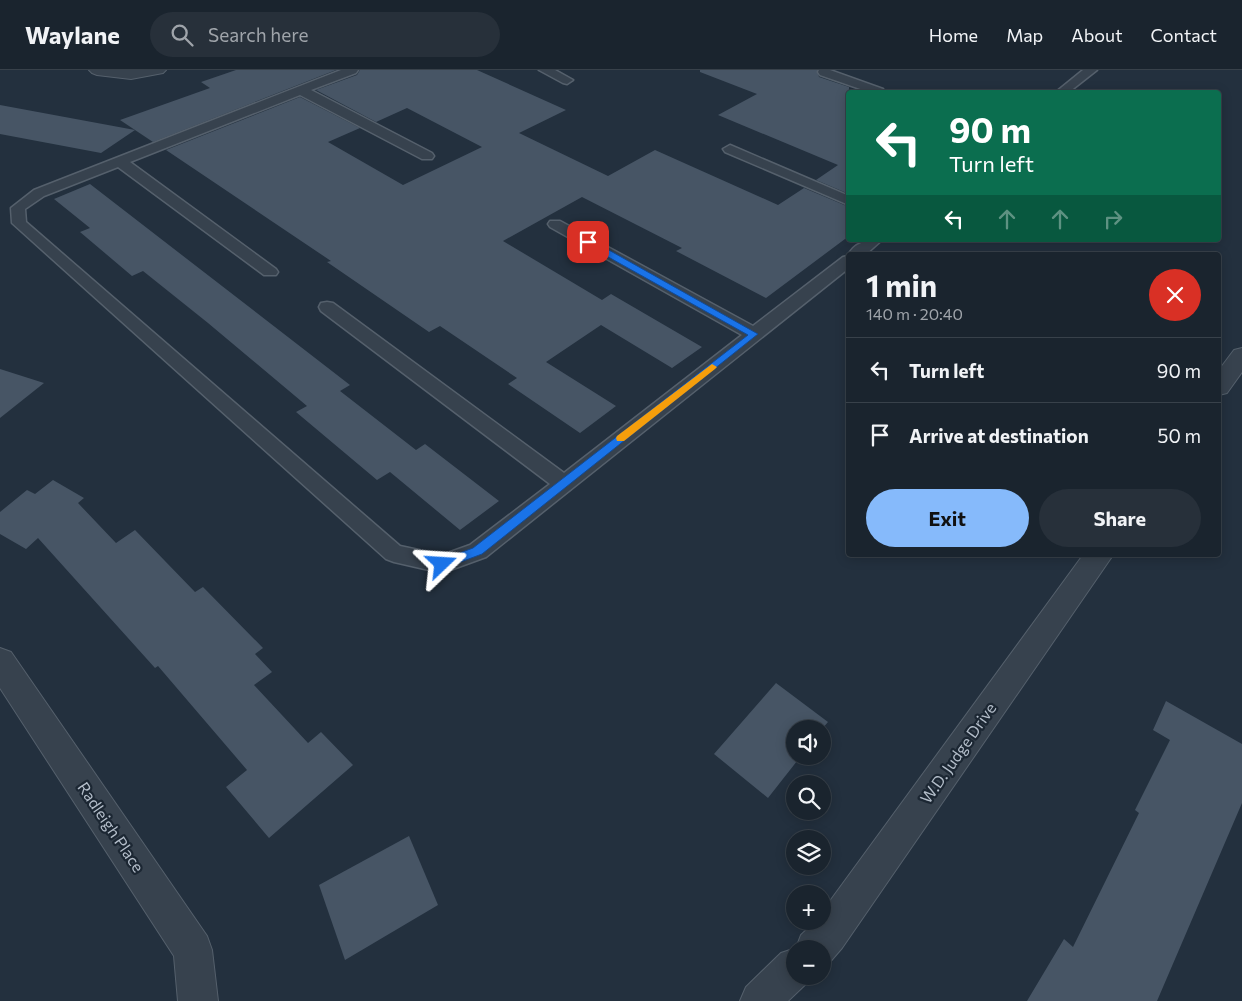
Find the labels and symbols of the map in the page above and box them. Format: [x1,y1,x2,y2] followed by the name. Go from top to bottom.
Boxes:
[567,221,609,263] pin
[415,537,467,589] position arrow
[916,699,999,807] street label: W.D. Judge Drive
[74,778,149,875] street label: Radleigh Place

